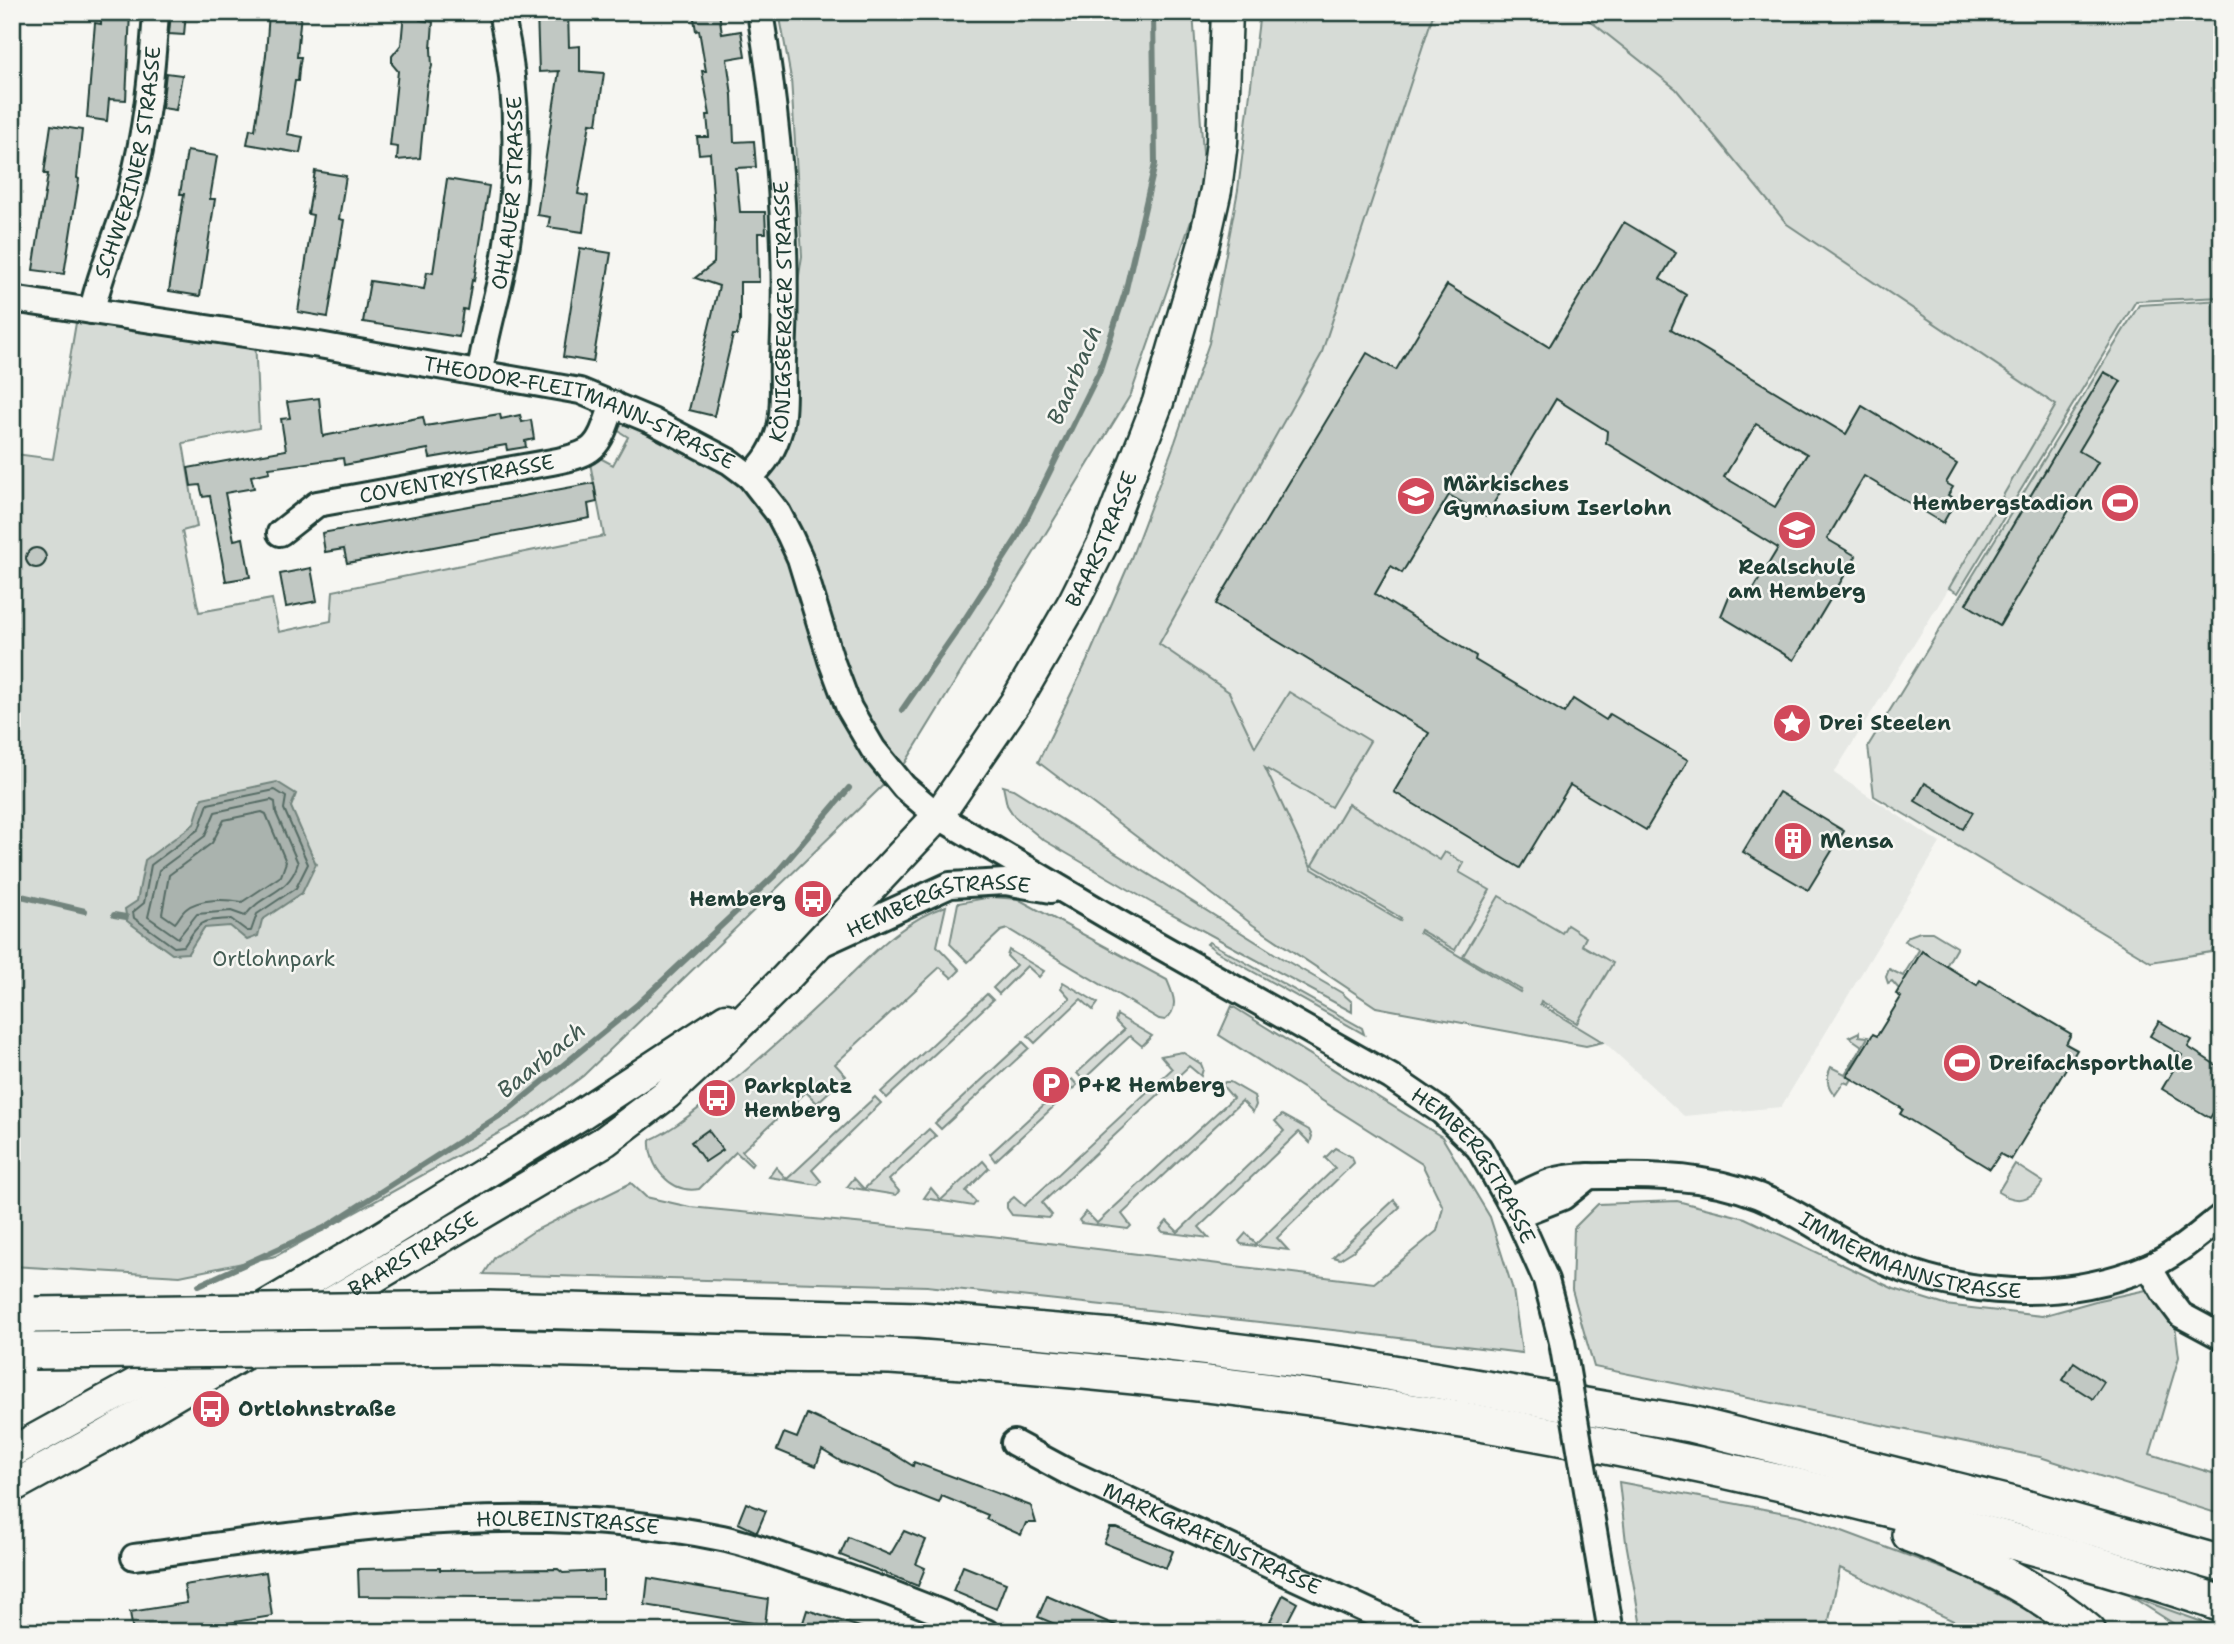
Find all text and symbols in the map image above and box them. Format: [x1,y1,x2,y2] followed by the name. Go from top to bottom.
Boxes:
[88,45,167,282] street label: SCHWERINER STRASSE
[484,95,530,292] street label: OHLAUER STRASSE
[762,180,799,446] street label: KÖNIGSBERGER STRASSE
[1040,320,1108,430] water label: Baarbach
[421,350,740,476] street label: THEODOR-FLEITMANN-STRASSE
[357,448,557,510] street label: COVENTRYSTRASSE
[1059,467,1144,612] street label: BAARSTRASSE
[1443,470,1671,522] place label: Märkisches Gymnasium Iserlohn
[1395,475,1437,517] school or university icon: Märkisches Gymnasium Iserlohn
[2099,482,2141,524] sports icon: Hembergstadion
[1913,489,2093,517] place label: Hembergstadion
[1776,509,1818,551] school or university icon: Realschule am Hemberg
[1728,553,1866,605] place label: Realschule am Hemberg
[1771,702,1813,744] place icon: Drei Steelen
[1819,709,1951,737] place label: Drei Steelen
[1772,820,1814,862] building icon: Mensa
[1820,827,1894,855] place label: Mensa
[842,868,1033,945] street label: HEMBERGSTRASSE
[792,878,834,920] bus stop icon: Hemberg
[689,885,786,913] place label: Hemberg
[212,945,336,973] park label: Ortlohnpark
[490,1015,592,1105] water label: Baarbach
[1941,1042,1983,1084] sports icon: Dreifachsporthalle
[1989,1049,2193,1077] place label: Dreifachsporthalle
[1030,1064,1072,1106] parking icon: P+R Hemberg
[1078,1071,1225,1099] place label: P+R Hemberg
[744,1072,852,1124] place label: Parkplatz Hemberg
[696,1077,738,1119] bus stop icon: Parkplatz Hemberg
[1405,1081,1542,1248] street label: HEMBERGSTRASSE
[343,1205,483,1303] street label: BAARSTRASSE
[1794,1205,2022,1305] street label: IMMERMANNSTRASSE
[190,1388,232,1430] bus stop icon: Ortlohnstraße
[238,1395,396,1423] place label: Ortlohnstraße
[1098,1476,1326,1601] street label: MARKGRAFENSTRASSE
[476,1505,661,1541] street label: HOLBEINSTRASSE

